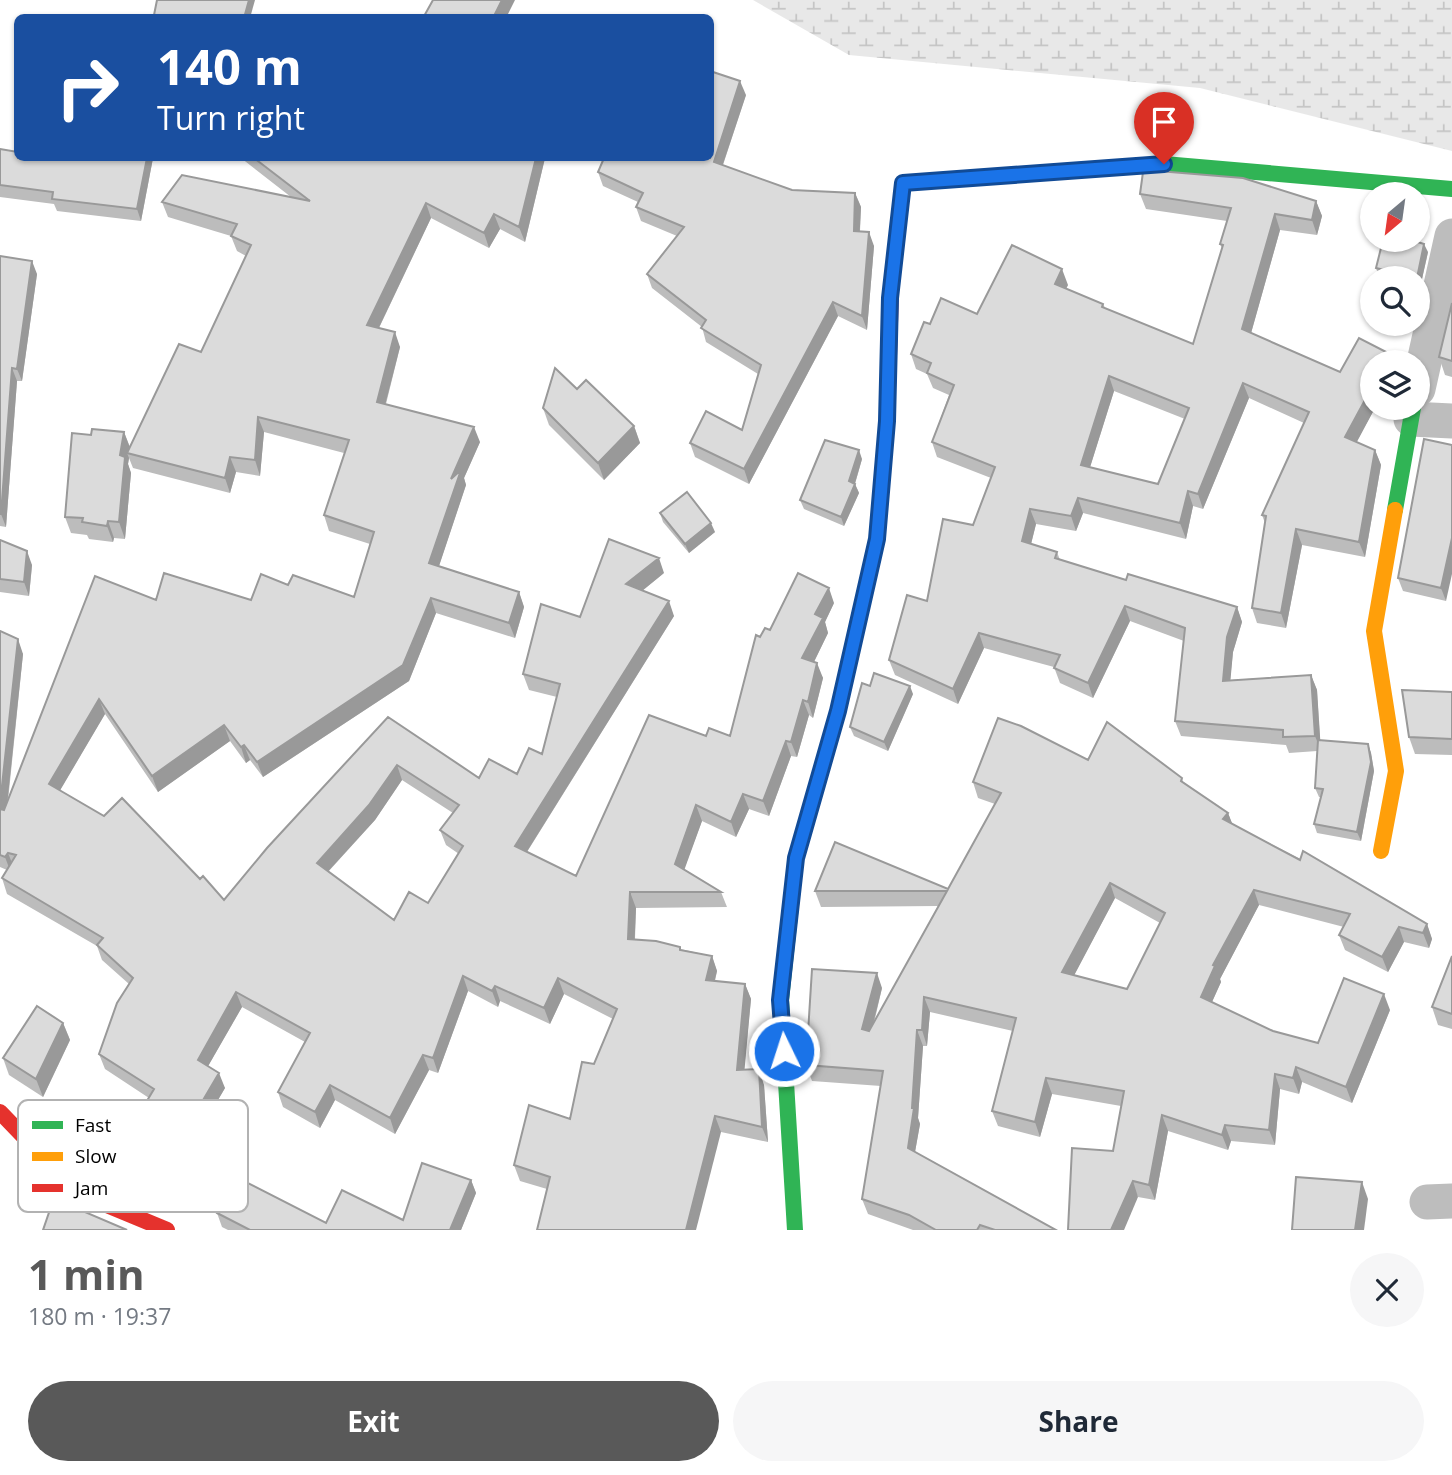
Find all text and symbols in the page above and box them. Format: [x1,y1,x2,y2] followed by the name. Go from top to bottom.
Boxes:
[157,33,302,99] text: 140 m
[42,42,133,133] icon: right
[1134,92,1194,164] pin
[157,96,305,139] text: Turn right
[1145,103,1183,141] icon: arrive
[1360,182,1430,252] north arrow
[1360,182,1430,420] map controls
[1360,266,1430,336] button: search
[1360,350,1430,420] button: layers
[747,1014,821,1088] position arrow
[18,1100,248,1212] legend
[75,1112,111,1138] text: Fast
[75,1143,117,1169] text: Slow
[73,1175,108,1201] text: Jam
[28,1245,145,1302] text: 1 min
[1350,1253,1424,1327] button: close
[28,1300,171,1332] text: 180 m · 19:37
[28,1381,719,1461] button: Exit
[733,1381,1424,1461] button: Share

